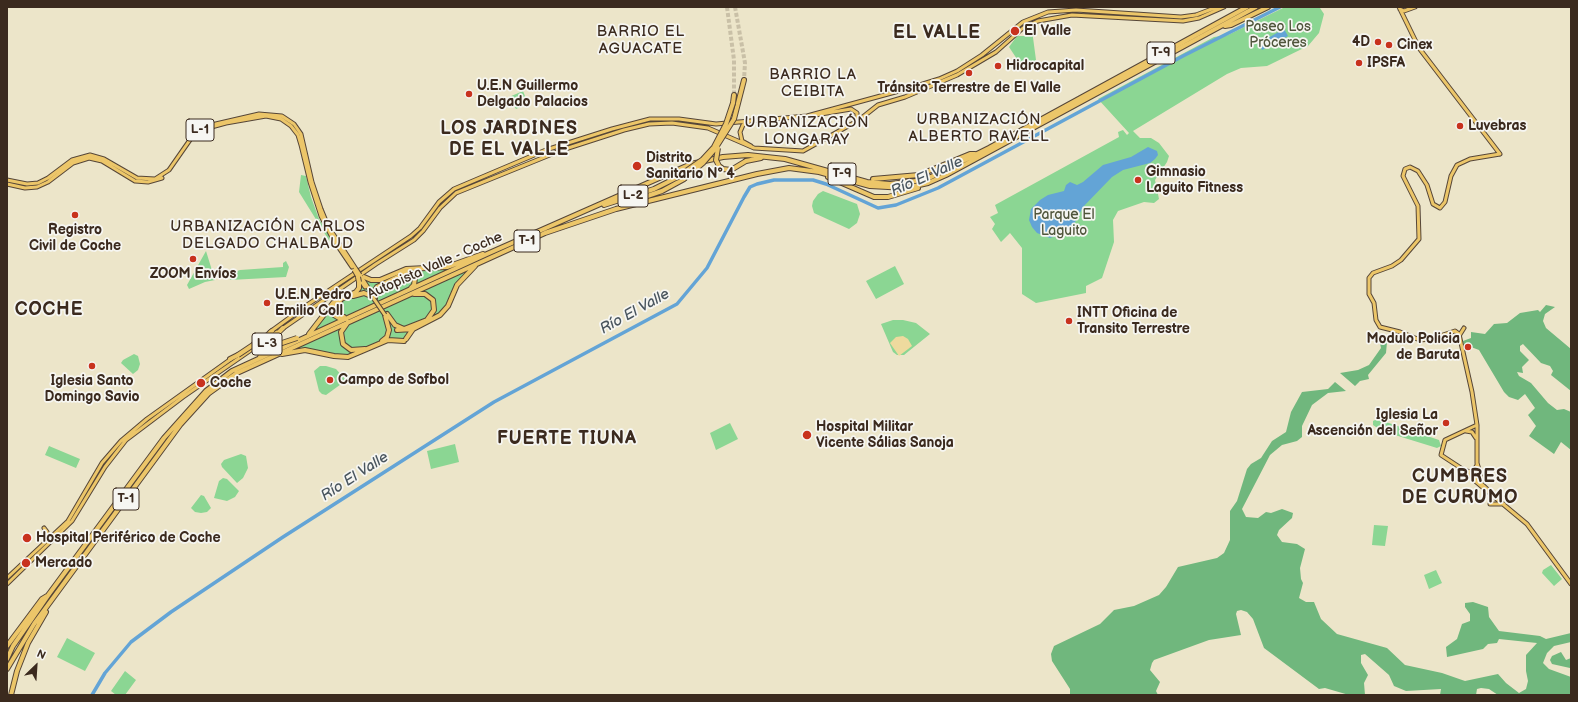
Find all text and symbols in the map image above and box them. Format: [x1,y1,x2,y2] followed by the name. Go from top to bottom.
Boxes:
[1245,19,1311,52] park label: Paseo Los Próceres
[893,22,981,44] district label: EL VALLE
[597,23,685,58] district label: BARRIO EL AGUACATE
[1024,23,1071,39] place label: El Valle
[1009,25,1021,37] marker: El Valle
[1352,34,1370,50] place label: 4D
[1373,37,1383,47] marker: 4D
[1397,37,1432,53] place label: Cinex
[1384,40,1394,50] marker: Cinex
[1147,42,1175,64] road number: T-9
[1367,55,1405,71] place label: IPSFA
[1006,58,1084,74] place label: Hidrocapital
[1354,58,1364,68] marker: IPSFA
[993,61,1003,71] marker: Hidrocapital
[769,66,857,101] district label: BARRIO LA CEIBITA
[964,68,974,78] marker: Tránsito Terrestre de El Valle
[477,78,588,110] place label: U.E.N Guillermo Delgado Palacios
[877,80,1061,96] place label: Tránsito Terrestre de El Valle
[464,89,474,99] marker: U.E.N Guillermo Delgado Palacios
[908,111,1050,146] district label: URBANIZACIÓN ALBERTO RAVELL
[744,114,870,149] district label: URBANIZACIÓN LONGARAY
[440,118,578,160] district label: LOS JARDINES DE EL VALLE
[1468,118,1526,134] place label: Luvebras
[186,119,214,141] road number: L-1
[1455,121,1465,131] marker: Luvebras
[646,150,735,182] place label: Distrito Sanitario N° 4
[888,153,966,201] water label: Río El Valle
[631,160,643,172] marker: Distrito Sanitario N° 4
[828,163,856,185] road number: T-9
[1146,164,1243,196] place label: Gimnasio Laguito Fitness
[1133,175,1143,185] marker: Gimnasio Laguito Fitness
[618,185,648,207] road number: L-2
[1033,207,1095,240] park label: Parque El Laguito
[70,210,80,220] marker: Registro Civil de Coche
[170,218,366,253] district label: URBANIZACIÓN CARLOS DELGADO CHALBAUD
[29,222,121,254] place label: Registro Civil de Coche
[365,229,505,303] street label: Autopista Valle - Coche
[514,230,540,252] road number: T-1
[188,254,198,264] marker: ZOOM Envíos
[150,266,236,282] place label: ZOOM Envíos
[597,285,673,339] water label: Río El Valle
[275,287,352,320] place label: U.E.N Pedro Emilio Coll
[262,298,272,308] marker: U.E.N Pedro Emilio Coll
[15,299,83,321] district label: COCHE
[1077,305,1190,338] place label: INTT Oficina de Transito Terrestre
[1064,316,1074,326] marker: INTT Oficina de Transito Terrestre
[1366,331,1460,364] place label: Modulo Policia de Baruta
[252,333,282,355] road number: L-3
[1463,342,1473,352] marker: Modulo Policia de Baruta
[87,361,97,371] marker: Iglesia Santo Domingo Savio
[338,372,449,388] place label: Campo de Sofbol
[44,373,140,406] place label: Iglesia Santo Domingo Savio
[210,375,251,391] place label: Coche
[325,375,335,385] marker: Campo de Sofbol
[195,377,207,389] marker: Coche
[1307,407,1438,440] place label: Iglesia La Ascención del Señor
[1441,418,1451,428] marker: Iglesia La Ascención del Señor
[816,419,954,452] place label: Hospital Militar Vicente Sálias Sanoja
[497,428,637,450] district label: FUERTE TIUNA
[801,429,813,441] marker: Hospital Militar Vicente Sálias Sanoja
[318,448,392,506] water label: Río El Valle
[1402,466,1518,508] district label: CUMBRES DE CURUMO
[113,488,139,510] road number: T-1
[36,530,221,546] place label: Hospital Periférico de Coche
[21,532,33,544] marker: Hospital Periférico de Coche
[35,555,92,571] place label: Mercado
[20,557,32,569] marker: Mercado
[16,646,56,686] north arrow
[35,647,48,662] text: N

